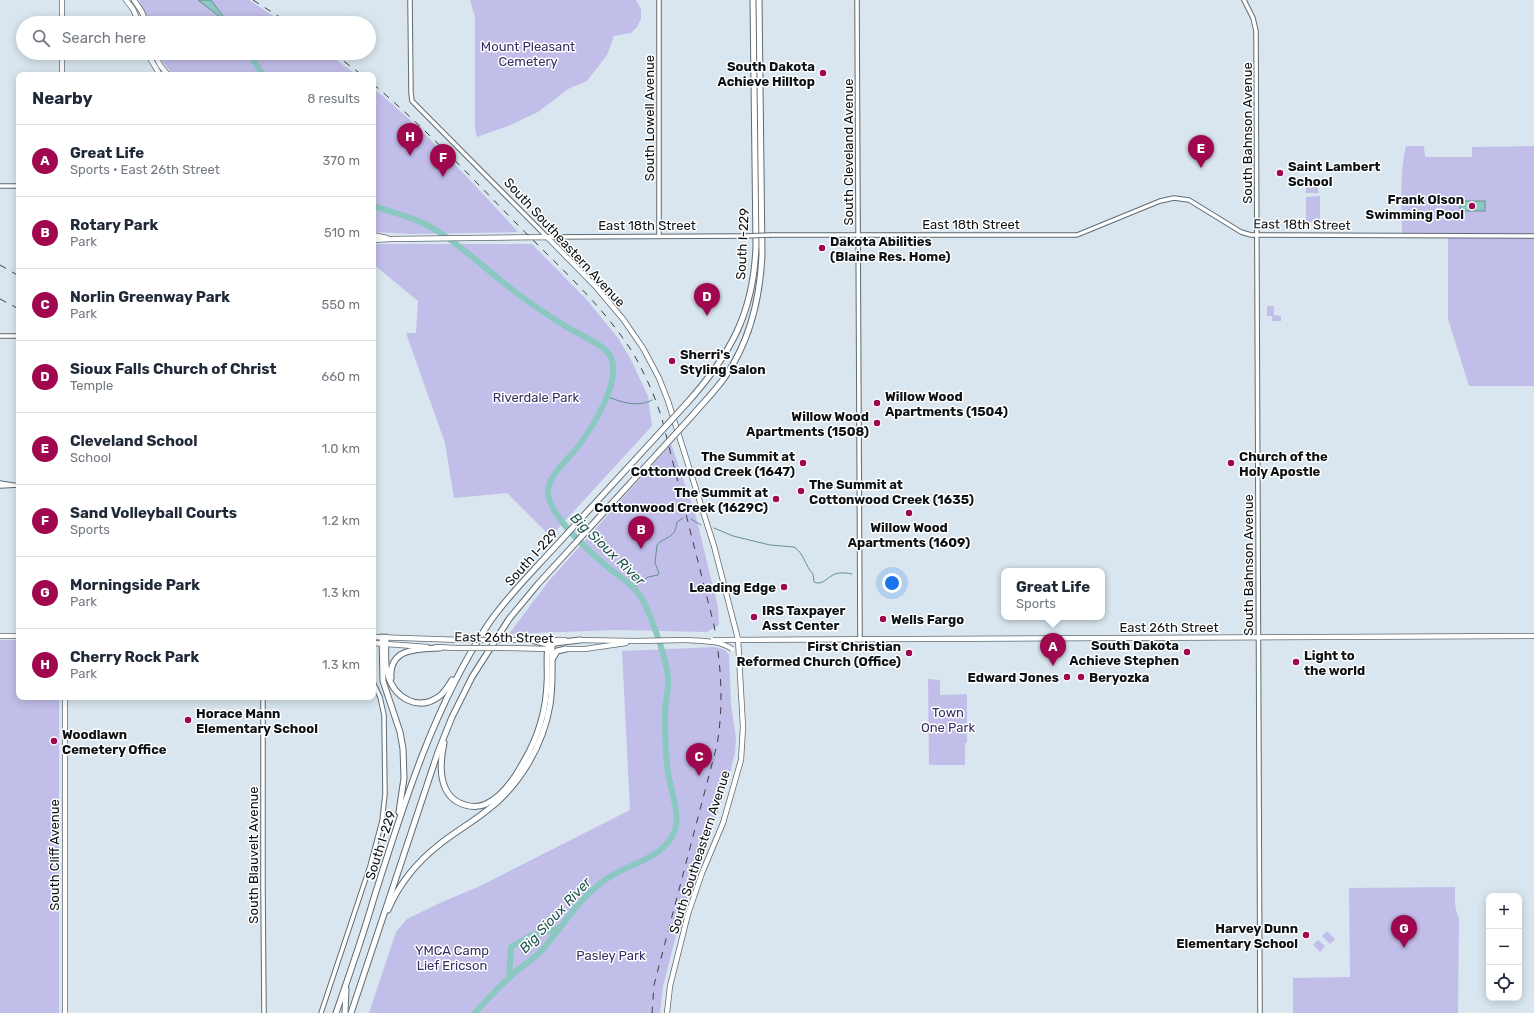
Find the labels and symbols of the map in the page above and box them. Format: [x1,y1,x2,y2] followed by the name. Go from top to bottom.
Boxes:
[481,39,575,69] park label: Mount Pleasant Cemetery
[642,55,657,181] street label: South Lowell Avenue
[717,59,815,89] place label: South Dakota Achieve Hilltop
[1240,62,1255,204] street label: South Bahnson Avenue
[818,68,828,78] marker: South Dakota Achieve Hilltop
[841,79,856,226] street label: South Cleveland Avenue
[397,123,423,156] pin: H
[1188,135,1214,168] pin: E
[430,144,456,177] pin: F
[1288,159,1380,189] place label: Saint Lambert School
[1275,168,1285,178] marker: Saint Lambert School
[501,175,628,310] street label: South Southeastern Avenue
[1366,192,1464,222] place label: Frank Olson Swimming Pool
[1467,201,1477,211] marker: Frank Olson Swimming Pool
[733,208,752,280] street label: South I-229
[1253,216,1351,233] street label: East 18th Street
[922,217,1020,232] street label: East 18th Street
[598,218,696,233] street label: East 18th Street
[830,234,950,264] place label: Dakota Abilities (Blaine Res. Home)
[817,243,827,253] marker: Dakota Abilities (Blaine Res. Home)
[694,283,720,316] pin: D
[680,347,766,377] place label: Sherri's Styling Salon
[667,356,677,366] marker: Sherri's Styling Salon
[885,389,1008,419] place label: Willow Wood Apartments (1504)
[493,390,579,405] park label: Riverdale Park
[872,398,882,408] marker: Willow Wood Apartments (1504)
[746,409,869,439] place label: Willow Wood Apartments (1508)
[872,418,882,428] marker: Willow Wood Apartments (1508)
[631,449,795,479] place label: The Summit at Cottonwood Creek (1647)
[1239,449,1328,479] place label: Church of the Holy Apostle
[798,458,808,468] marker: The Summit at Cottonwood Creek (1647)
[1226,458,1236,468] marker: Church of the Holy Apostle
[809,477,974,507] place label: The Summit at Cottonwood Creek (1635)
[594,485,768,515] place label: The Summit at Cottonwood Creek (1629C)
[796,486,806,496] marker: The Summit at Cottonwood Creek (1635)
[771,494,781,504] marker: The Summit at Cottonwood Creek (1629C)
[1241,494,1256,636] street label: South Bahnson Avenue
[904,508,914,518] marker: Willow Wood Apartments (1609)
[567,509,649,589] water label: Big Sioux River
[628,516,654,549] pin: B
[848,520,970,550] place label: Willow Wood Apartments (1609)
[502,525,561,589] street label: South I-229
[882,573,902,593] your location
[689,580,776,595] place label: Leading Edge
[779,582,789,592] marker: Leading Edge
[762,603,846,633] place label: IRS Taxpayer Asst Center
[749,612,759,622] marker: IRS Taxpayer Asst Center
[891,612,964,627] place label: Wells Fargo
[878,614,888,624] marker: Wells Fargo
[1119,620,1219,635] street label: East 26th Street
[454,629,554,646] street label: East 26th Street
[1040,633,1066,666] pin: A
[1069,638,1179,668] place label: South Dakota Achieve Stephen
[736,639,901,669] place label: First Christian Reformed Church (Office)
[1182,647,1192,657] marker: South Dakota Achieve Stephen
[904,648,914,658] marker: First Christian Reformed Church (Office)
[1304,648,1365,678] place label: Light to the world
[1291,657,1301,667] marker: Light to the world
[967,670,1059,685] place label: Edward Jones
[1089,670,1149,685] place label: Beryozka
[1062,672,1072,682] marker: Edward Jones
[1076,672,1086,682] marker: Beryozka
[921,705,975,735] park label: Town One Park
[196,706,318,736] place label: Horace Mann Elementary School
[183,715,193,725] marker: Horace Mann Elementary School
[62,727,167,757] place label: Woodlawn Cemetery Office
[49,736,59,746] marker: Woodlawn Cemetery Office
[686,743,712,776] pin: C
[666,769,733,936] street label: South Southeastern Avenue
[246,786,261,924] street label: South Blauvelt Avenue
[47,799,62,911] street label: South Cliff Avenue
[362,808,399,882] street label: South I-229
[516,873,595,957] water label: Big Sioux River
[1391,915,1417,948] pin: G
[1176,921,1298,951] place label: Harvey Dunn Elementary School
[1301,930,1311,940] marker: Harvey Dunn Elementary School
[415,943,489,973] park label: YMCA Camp Lief Ericson
[576,948,646,963] park label: Pasley Park

